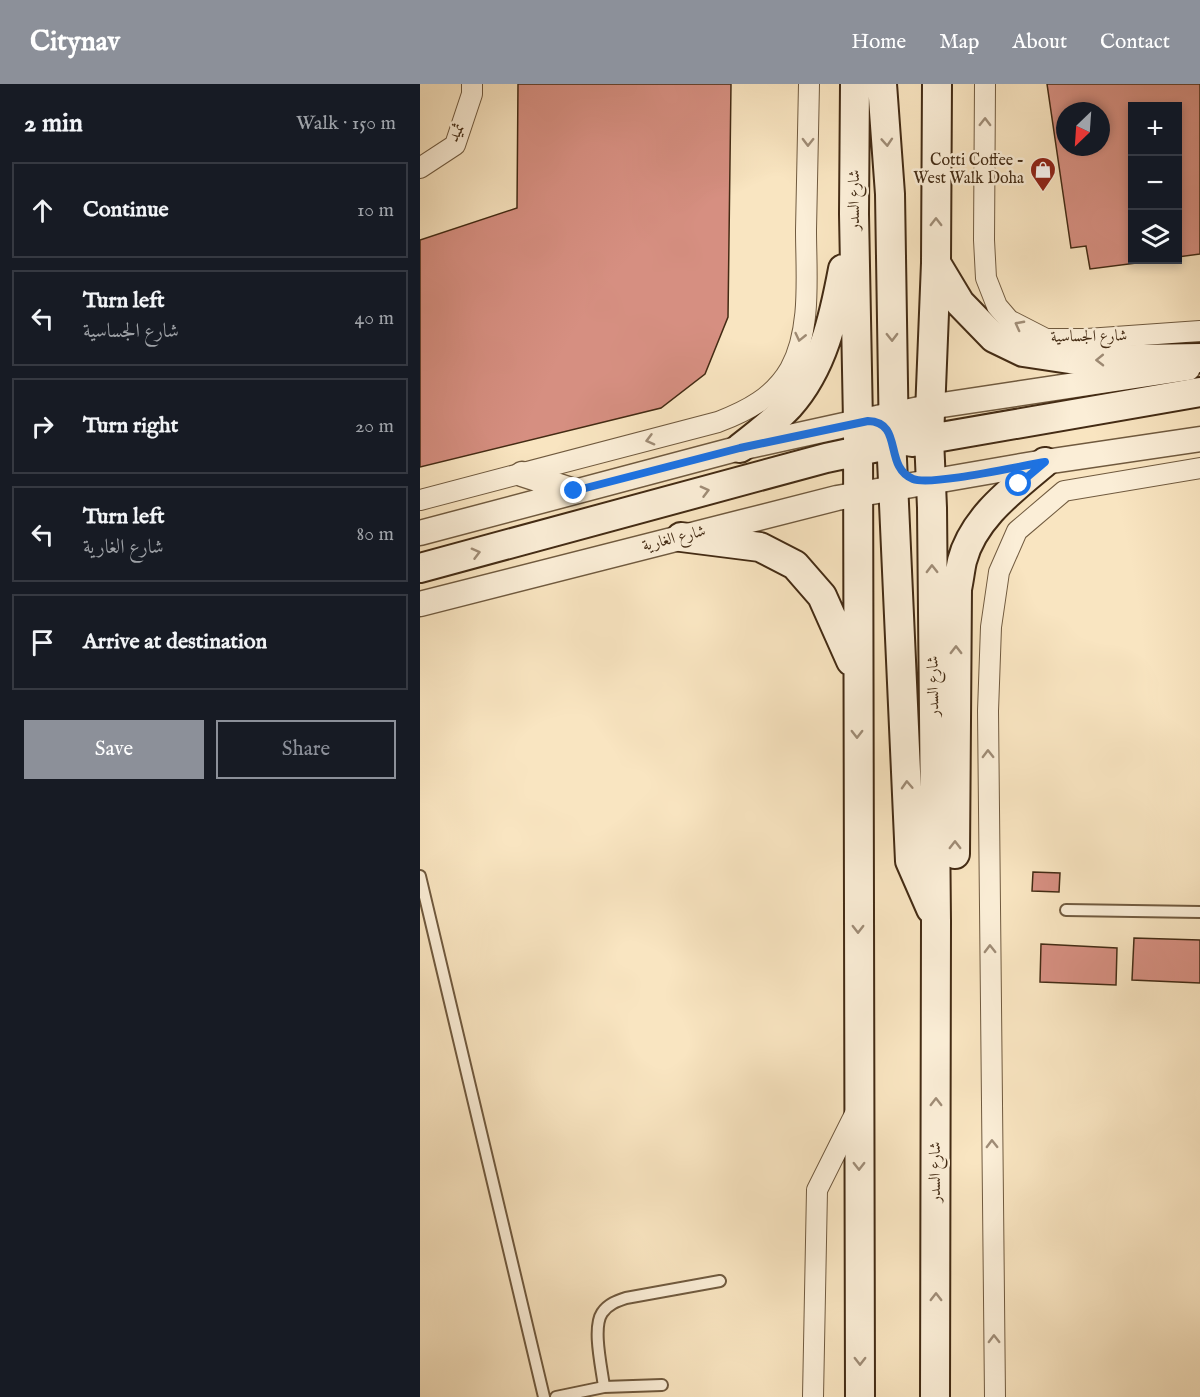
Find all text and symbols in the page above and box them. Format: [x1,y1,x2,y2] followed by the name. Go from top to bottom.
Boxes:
[30,25,120,60] text: Citynav
[851,29,906,56] text: Home
[939,29,979,56] text: Map
[1012,29,1067,56] text: About
[1100,29,1170,56] text: Contact
[1056,102,1110,156] north arrow
[1128,102,1182,264] map controls
[1128,102,1182,156] button: +
[24,107,83,140] text: 2 min
[296,111,396,136] text: Walk · 150 m
[979,117,991,126] one-way arrow
[444,120,470,146] street label: ثميد
[802,138,814,147] one-way arrow
[880,138,893,147] one-way arrow
[913,151,1024,189] place label: Cotti Coffee - West Walk Doha
[1028,155,1058,193] shop icon: Cotti Coffee - West Walk Doha
[1128,156,1182,210] button: −
[845,170,867,232] street label: شارع السدر
[26,194,59,227] icon: ahead
[83,196,169,224] text: Continue
[357,198,394,223] text: 10 m
[1128,210,1182,264] button: layers
[930,218,942,227] one-way arrow
[83,287,165,315] text: Turn left
[26,302,59,335] icon: left
[355,306,394,331] text: 40 m
[83,319,179,344] text: شارع الجساسية
[1015,321,1026,332] one-way arrow
[1051,326,1128,350] street label: شارع الجساسية
[794,332,807,342] one-way arrow
[886,333,898,342] one-way arrow
[1095,354,1104,366] one-way arrow
[26,410,59,443] icon: right
[83,412,178,440] text: Turn right
[355,414,394,439] text: 20 m
[646,433,656,445] one-way arrow
[1005,470,1031,496] route start
[560,477,586,503] route end
[700,485,710,498] one-way arrow
[83,503,165,531] text: Turn left
[26,518,59,551] icon: left
[640,521,708,558] street label: شارع الغارية
[357,522,394,547] text: 80 m
[83,535,164,560] text: شارع الغارية
[471,548,481,560] one-way arrow
[926,565,938,574] one-way arrow
[26,626,59,659] icon: arrive
[83,628,267,656] text: Arrive at destination
[950,646,962,655] one-way arrow
[923,656,947,718] street label: شارع السدر
[24,720,204,779] button: Save
[216,720,396,779] button: Share
[851,729,863,738] one-way arrow
[982,749,994,758] one-way arrow
[900,780,913,789] one-way arrow
[949,841,961,850] one-way arrow
[852,924,864,933] one-way arrow
[984,944,996,953] one-way arrow
[930,1097,942,1106] one-way arrow
[986,1139,998,1148] one-way arrow
[926,1142,948,1204] street label: شارع السدر
[853,1161,865,1170] one-way arrow
[930,1292,942,1301] one-way arrow
[988,1334,1000,1343] one-way arrow
[854,1356,866,1365] one-way arrow

